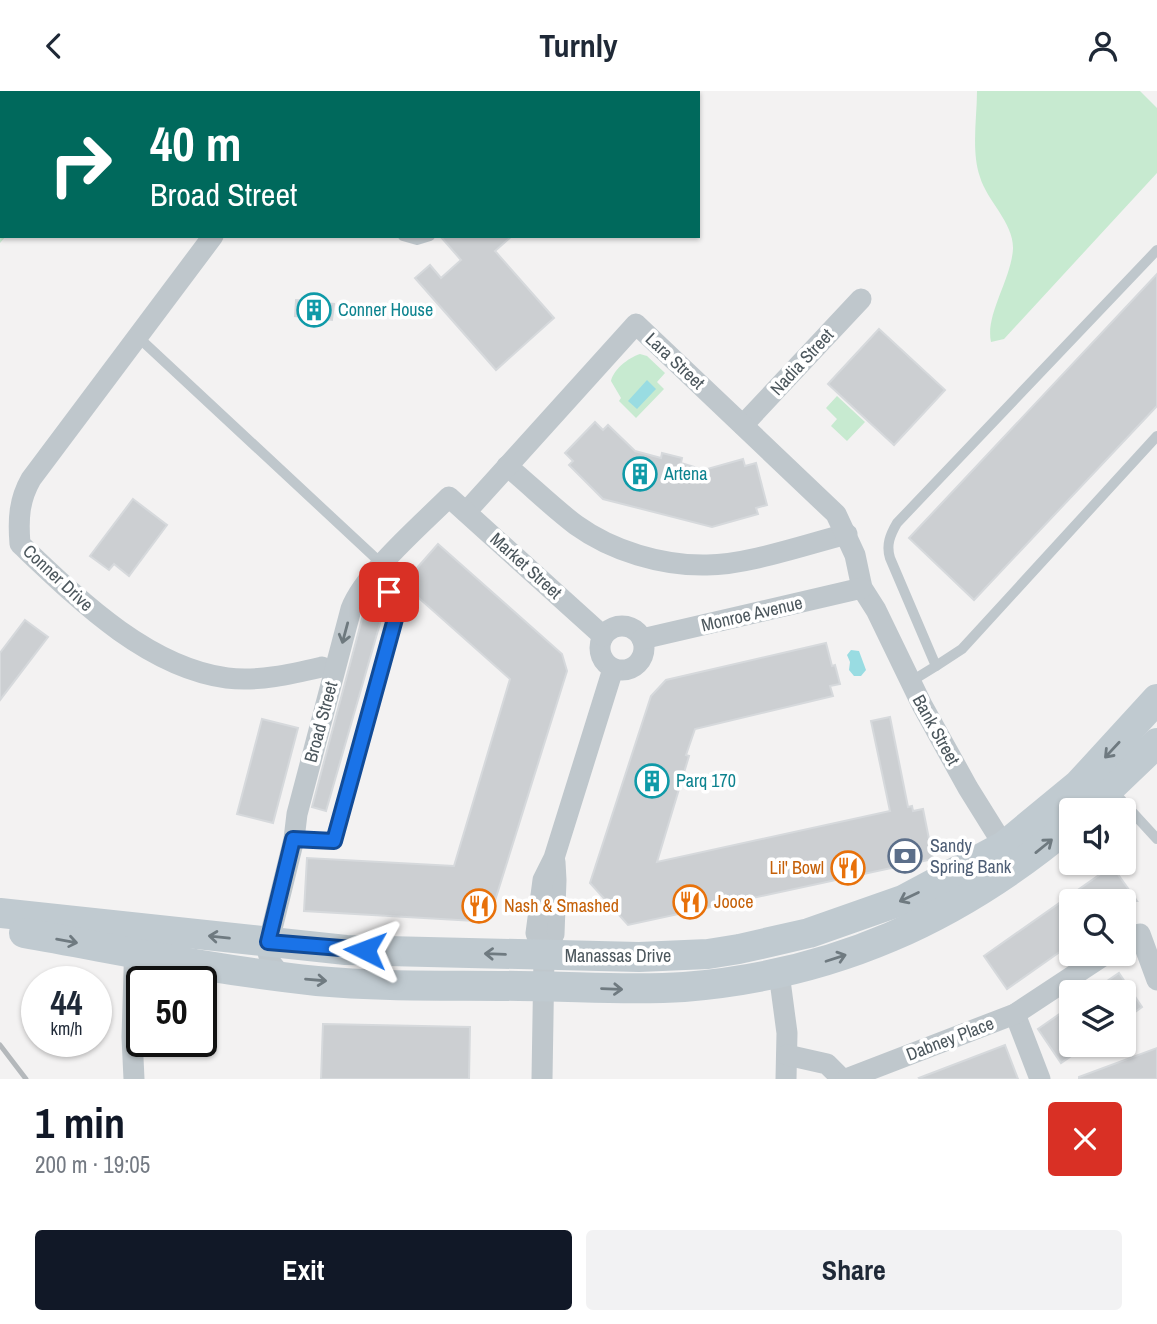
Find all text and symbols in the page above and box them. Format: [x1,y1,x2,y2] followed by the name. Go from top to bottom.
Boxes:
[539,24,618,67] text: Turnly
[35,27,73,65] icon: back
[1084,27,1122,65] icon: person
[150,110,242,176] text: 40 m
[35,119,126,210] icon: right
[150,173,297,216] text: Broad Street
[295,291,333,329] building icon: Conner House
[338,297,433,322] place label: Conner House
[764,323,839,400] street label: Nadia Street
[640,327,711,395] street label: Lara Street
[621,455,659,493] building icon: Artena
[663,461,708,486] place label: Artena
[485,527,568,605] street label: Market Street
[18,539,99,617] street label: Conner Drive
[359,562,419,622] pin
[370,573,408,611] icon: arrive
[699,590,805,637] street label: Monroe Avenue
[338,621,351,644] one-way arrow
[298,679,343,765] street label: Broad Street
[907,690,966,770] street label: Bank Street
[1103,741,1120,758] one-way arrow
[633,762,671,800] building icon: Parq 170
[676,768,736,793] place label: Parq 170
[1059,798,1136,1057] map controls
[1059,798,1136,875] button: sound
[930,833,1012,879] place label: Sandy Spring Bank
[886,837,924,875] bank icon: Sandy Spring Bank
[1035,839,1053,854] one-way arrow
[829,849,867,887] restaurant icon: Lil' Bowl
[769,855,824,880] place label: Lil' Bowl
[671,883,709,921] restaurant icon: Jooce
[460,887,498,925] restaurant icon: Nash & Smashed
[714,889,753,914] place label: Jooce
[1059,889,1136,966] button: search
[899,890,920,904] one-way arrow
[504,893,619,918] place label: Nash & Smashed
[328,913,402,987] position arrow
[208,930,231,943] one-way arrow
[55,934,78,948] one-way arrow
[565,943,671,968] street label: Manassas Drive
[483,947,506,961] one-way arrow
[825,950,847,963] one-way arrow
[126,966,217,1057] speed limit sign: 50
[304,974,327,987] one-way arrow
[51,979,82,1026] text: 44
[1059,980,1136,1057] button: layers
[600,982,623,995] one-way arrow
[902,1010,997,1067] street label: Dabney Place
[51,1016,83,1041] text: km/h
[35,1095,125,1151] text: 1 min
[1048,1102,1122,1176] button: close
[35,1149,150,1180] text: 200 m · 19:05
[35,1230,572,1310] button: Exit
[586,1230,1122,1310] button: Share

